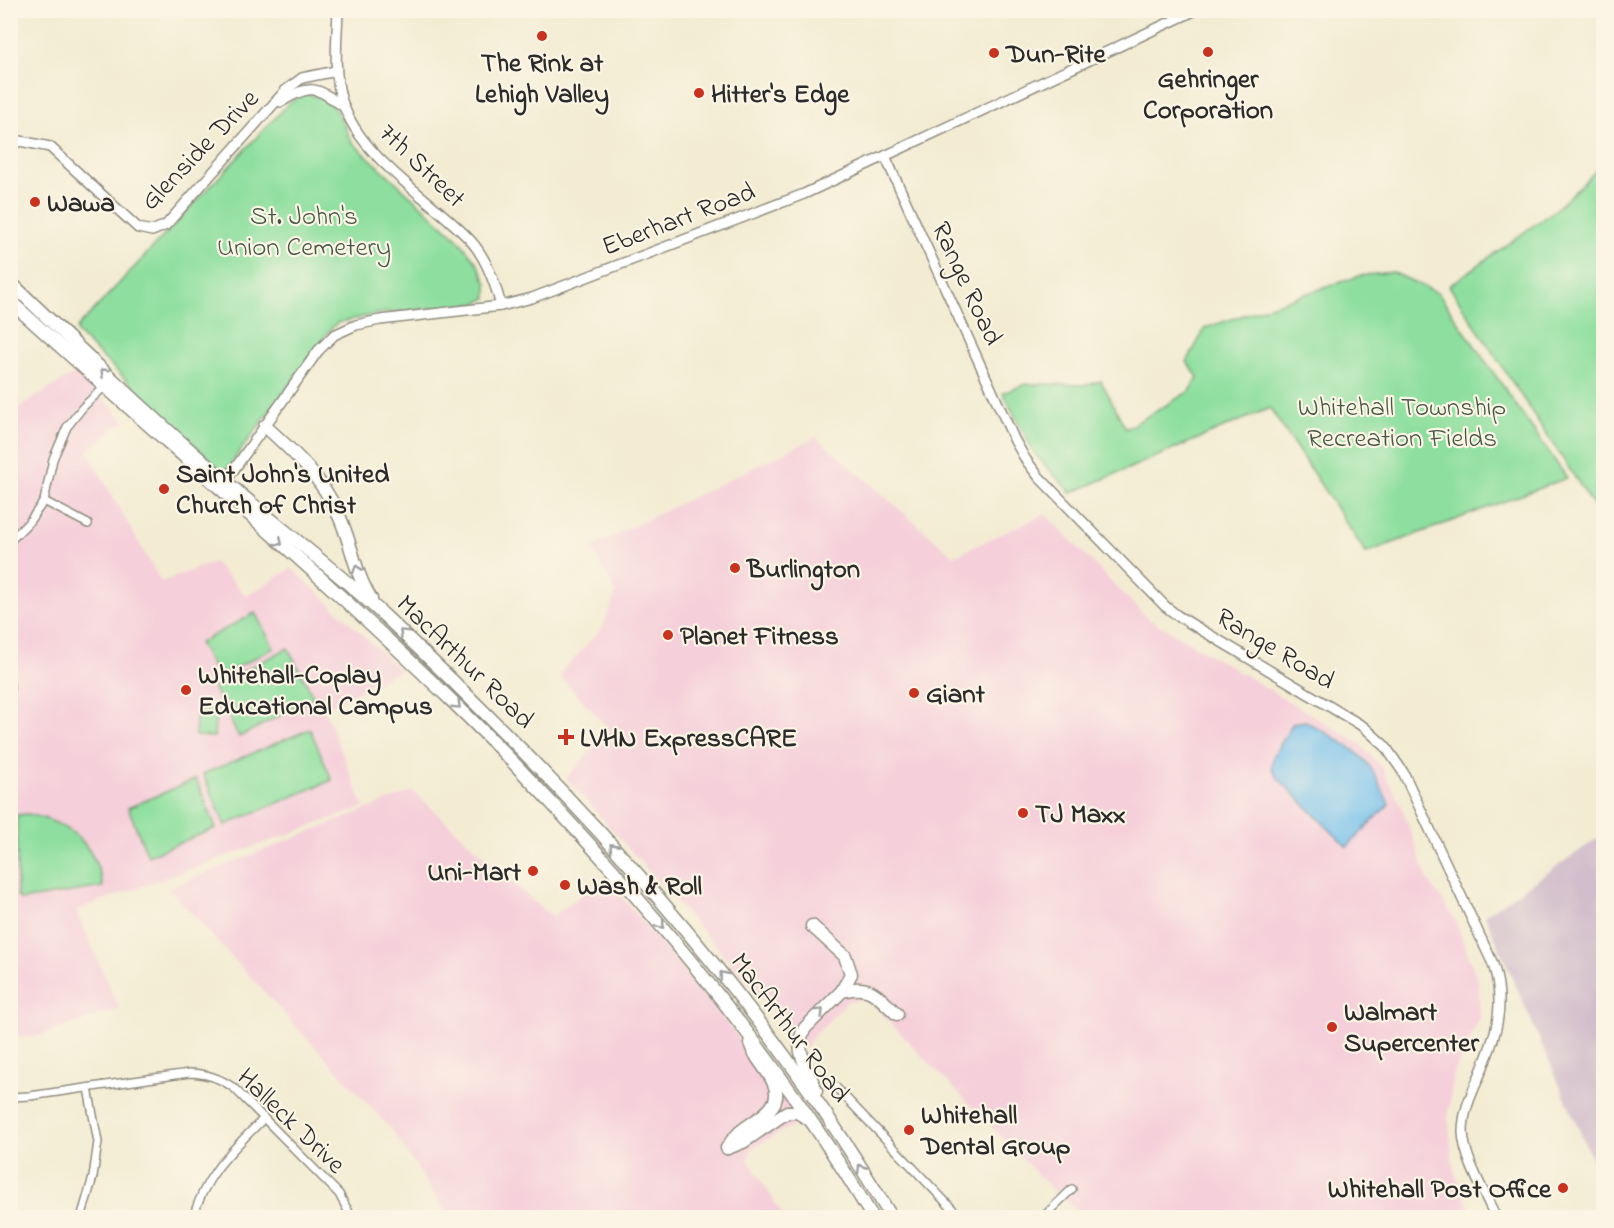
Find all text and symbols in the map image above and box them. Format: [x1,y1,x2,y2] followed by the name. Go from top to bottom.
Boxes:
[535,29,549,43] marker: The Rink at Lehigh Valley
[1004,36,1106,75] place label: Dun-Rite
[475,45,609,116] place label: The Rink at Lehigh Valley
[1201,45,1215,59] marker: Gehringer Corporation
[987,46,1001,60] marker: Dun-Rite
[1143,61,1273,131] place label: Gehringer Corporation
[711,76,850,116] place label: Hitter's Edge
[133,80,270,220] street label: Glenside Drive
[692,86,706,100] marker: Hitter's Edge
[369,115,474,218] street label: 7th Street
[597,173,761,267] street label: Eberhart Road
[47,185,115,224] place label: Wawa
[28,195,42,209] marker: Wawa
[217,198,391,268] park label: St. John's Union Cemetery
[920,216,1011,352] street label: Range Road
[101,368,111,379] one-way arrow
[1298,389,1506,459] park label: Whitehall Township Recreation Fields
[176,456,390,526] place label: Saint John's United Church of Christ
[157,482,171,496] marker: Saint John's United Church of Christ
[272,535,283,546] one-way arrow
[745,551,860,591] place label: Burlington
[728,561,742,575] marker: Burlington
[352,564,365,575] one-way arrow
[386,587,542,739] street label: MacArthur Road
[1208,599,1342,701] street label: Range Road
[680,618,839,657] place label: Planet Fitness
[661,628,675,642] marker: Planet Fitness
[399,630,410,641] one-way arrow
[198,657,433,727] place label: Whitehall-Coplay Educational Campus
[926,676,986,715] place label: Giant
[179,683,193,697] marker: Whitehall-Coplay Educational Campus
[907,686,921,700] marker: Giant
[449,698,460,709] one-way arrow
[580,720,797,759] place label: LVHN ExpressCARE
[557,728,575,746] marker: LVHN ExpressCARE
[1035,796,1126,835] place label: TJ Maxx
[1016,806,1030,820] marker: TJ Maxx
[609,843,620,854] one-way arrow
[427,854,522,893] place label: Uni-Mart
[526,864,540,878] marker: Uni-Mart
[577,868,702,907] place label: Wash & Roll
[558,878,572,892] marker: Wash & Roll
[654,918,665,929] one-way arrow
[720,945,858,1112] street label: MacArthur Road
[720,971,731,982] one-way arrow
[1344,994,1479,1064] place label: Walmart Supercenter
[813,1008,824,1019] one-way arrow
[1325,1020,1339,1034] marker: Walmart Supercenter
[227,1060,354,1185] street label: Halleck Drive
[919,1097,1071,1167] place label: Whitehall Dental Group
[902,1123,916,1137] marker: Whitehall Dental Group
[856,1164,868,1174] one-way arrow
[1328,1171,1552,1210] place label: Whitehall Post Office
[1556,1181,1570,1195] marker: Whitehall Post Office

